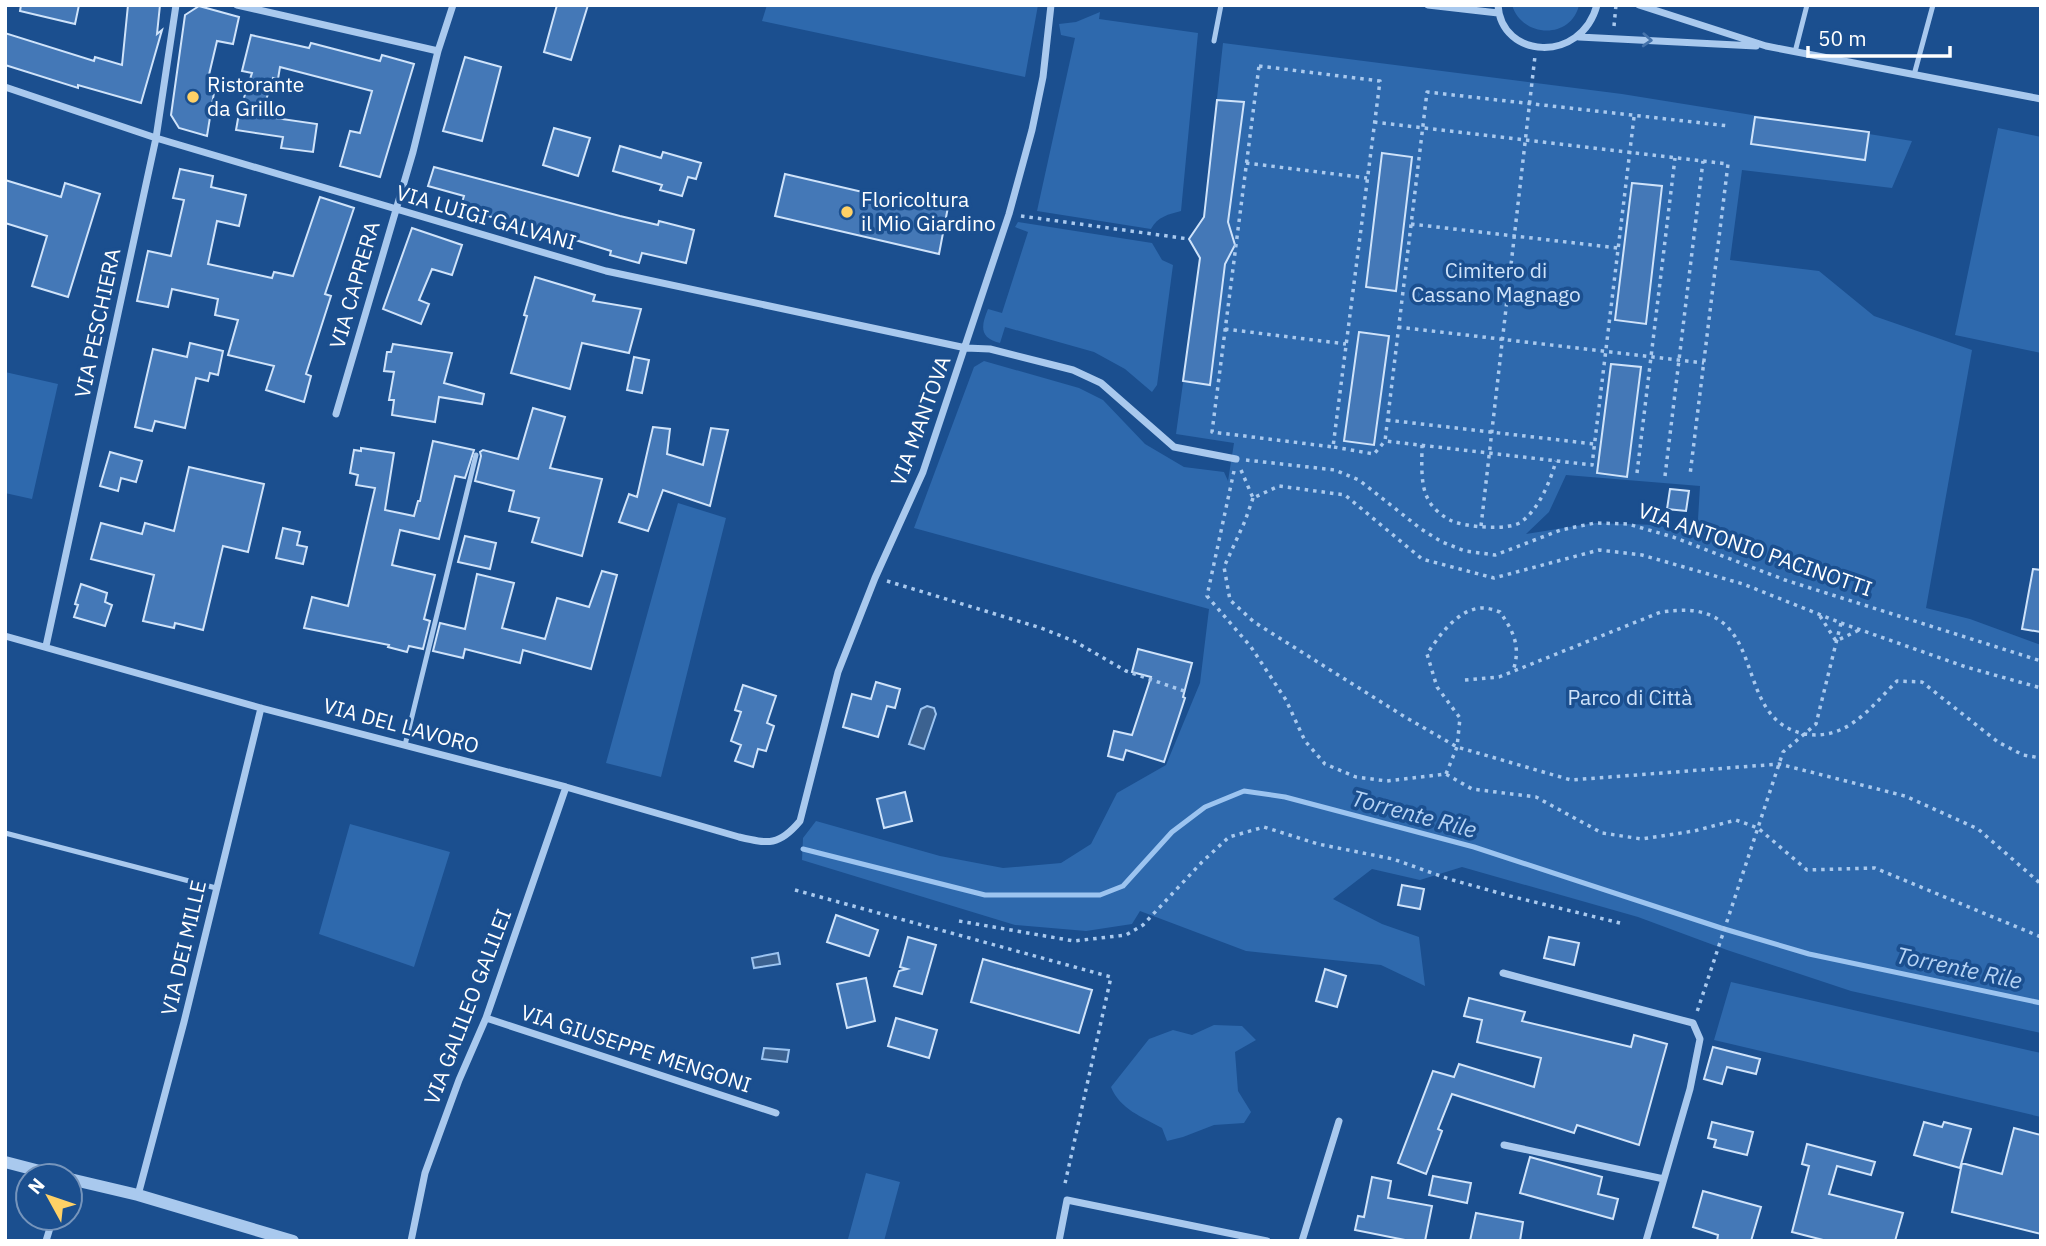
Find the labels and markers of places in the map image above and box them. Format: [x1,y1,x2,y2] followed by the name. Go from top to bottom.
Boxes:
[207,70,304,122] place label: Ristorante da Grillo
[185,89,201,105] marker: Ristorante da Grillo
[861,185,996,237] place label: Floricoltura il Mio Giardino
[839,204,855,220] marker: Floricoltura il Mio Giardino

